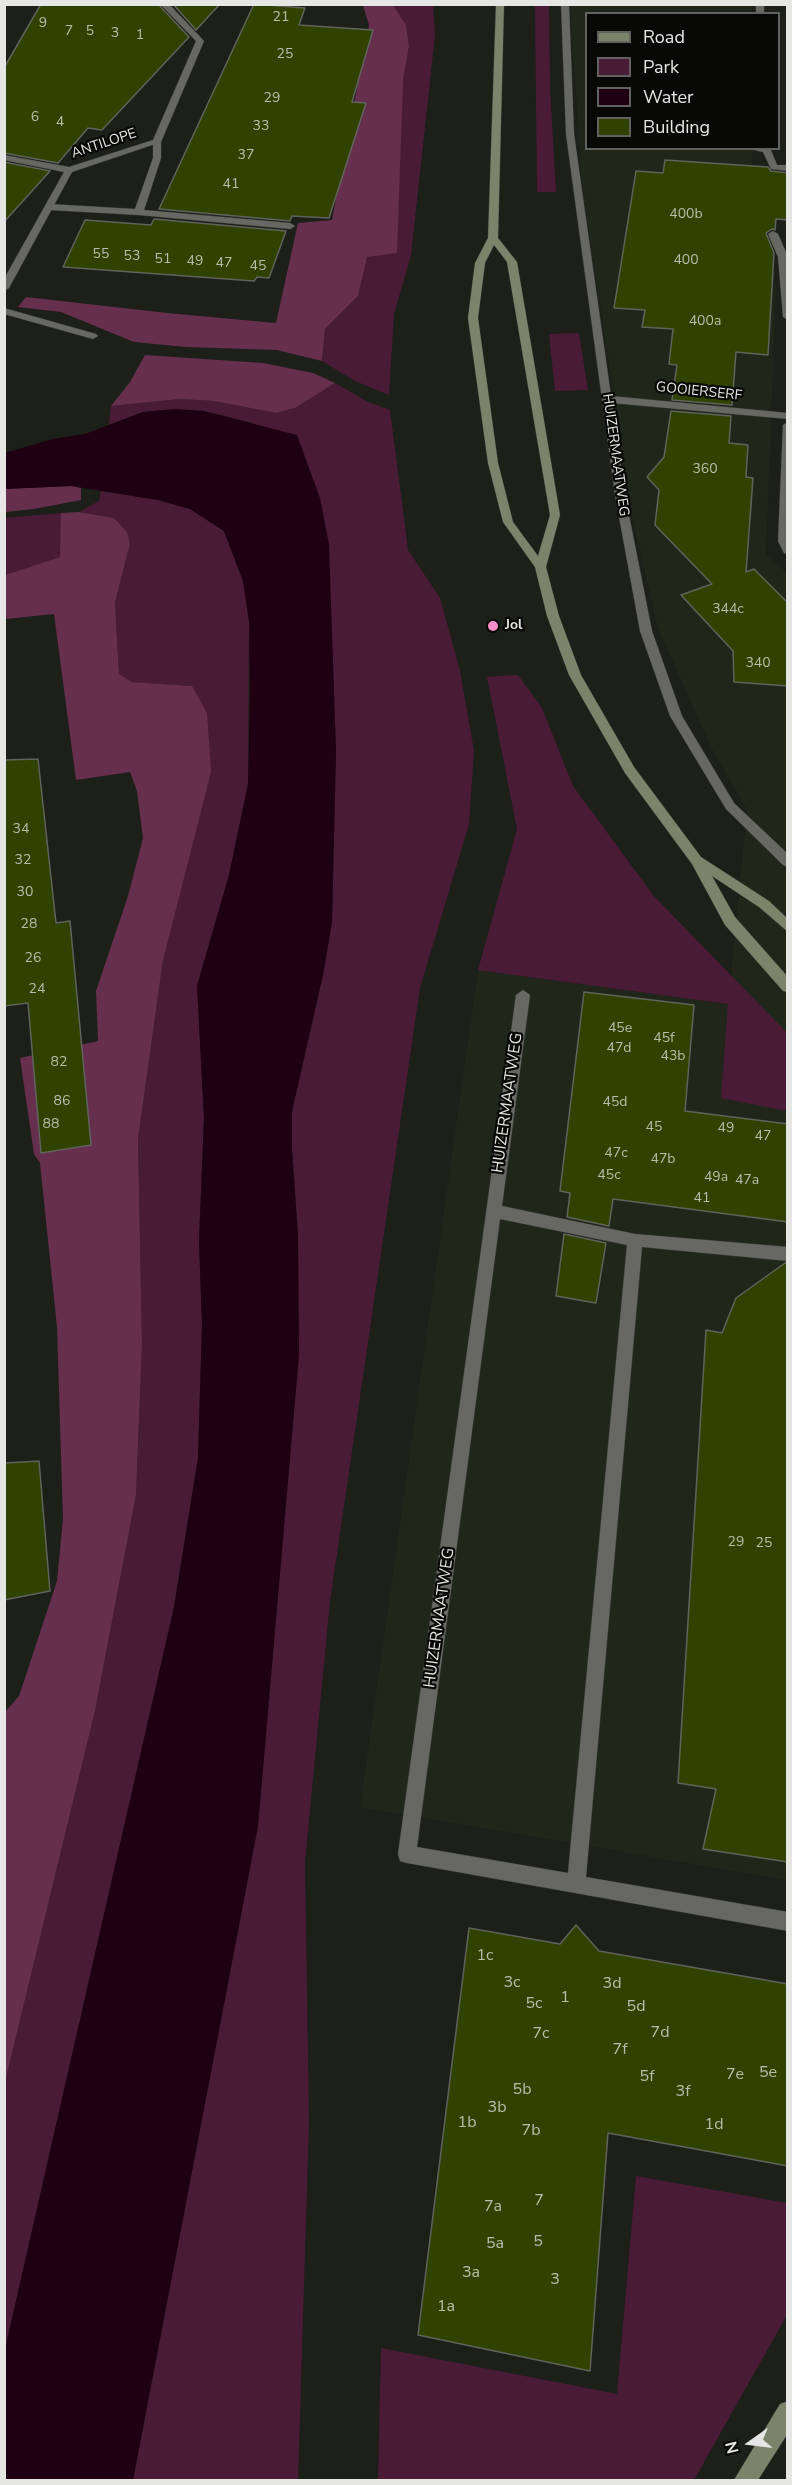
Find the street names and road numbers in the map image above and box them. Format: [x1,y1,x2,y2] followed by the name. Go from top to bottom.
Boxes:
[69,126,139,162] street label: ANTILOPE
[655,379,743,405] street label: GOOIERSERF
[598,393,632,517] street label: HUIZERMAATWEG
[489,1032,527,1174] street label: HUIZERMAATWEG
[421,1547,459,1689] street label: HUIZERMAATWEG

